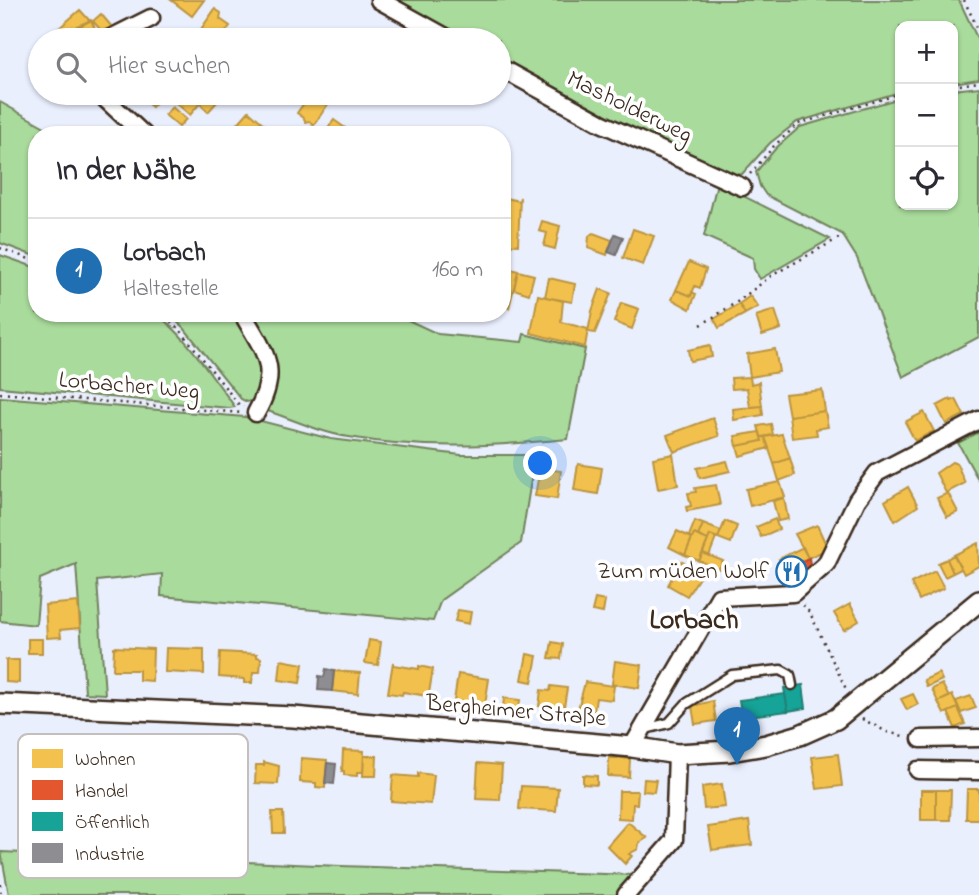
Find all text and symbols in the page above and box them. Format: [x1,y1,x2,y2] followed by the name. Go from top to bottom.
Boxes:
[895,21,958,210] map controls
[895,21,958,84] button: +
[28,28,511,105] search box
[52,48,90,86] icon: search
[108,48,230,86] text: Hier suchen
[560,62,698,154] street label: Masholderweg
[895,84,958,147] button: −
[895,147,958,210] button: locate
[56,150,196,194] text: In der Nähe
[123,235,206,273] text: Lorbach
[75,254,83,287] text: 1
[432,254,483,287] text: 160 m
[123,273,218,306] text: Haltestelle
[57,363,201,411] street label: Lorbacher Weg
[523,446,557,480] your location
[597,555,770,590] place label: Zum müden Wolf
[775,555,809,589] restaurant icon: Zum müden Wolf
[649,601,739,642] district label: Lorbach
[423,687,608,737] street label: Bergheimer Straße
[714,707,760,765] pin: 1
[18,734,248,878] legend
[75,747,135,774] text: Wohnen
[75,779,128,806] text: Handel
[75,810,149,837] text: Öffentlich
[75,842,145,869] text: Industrie

